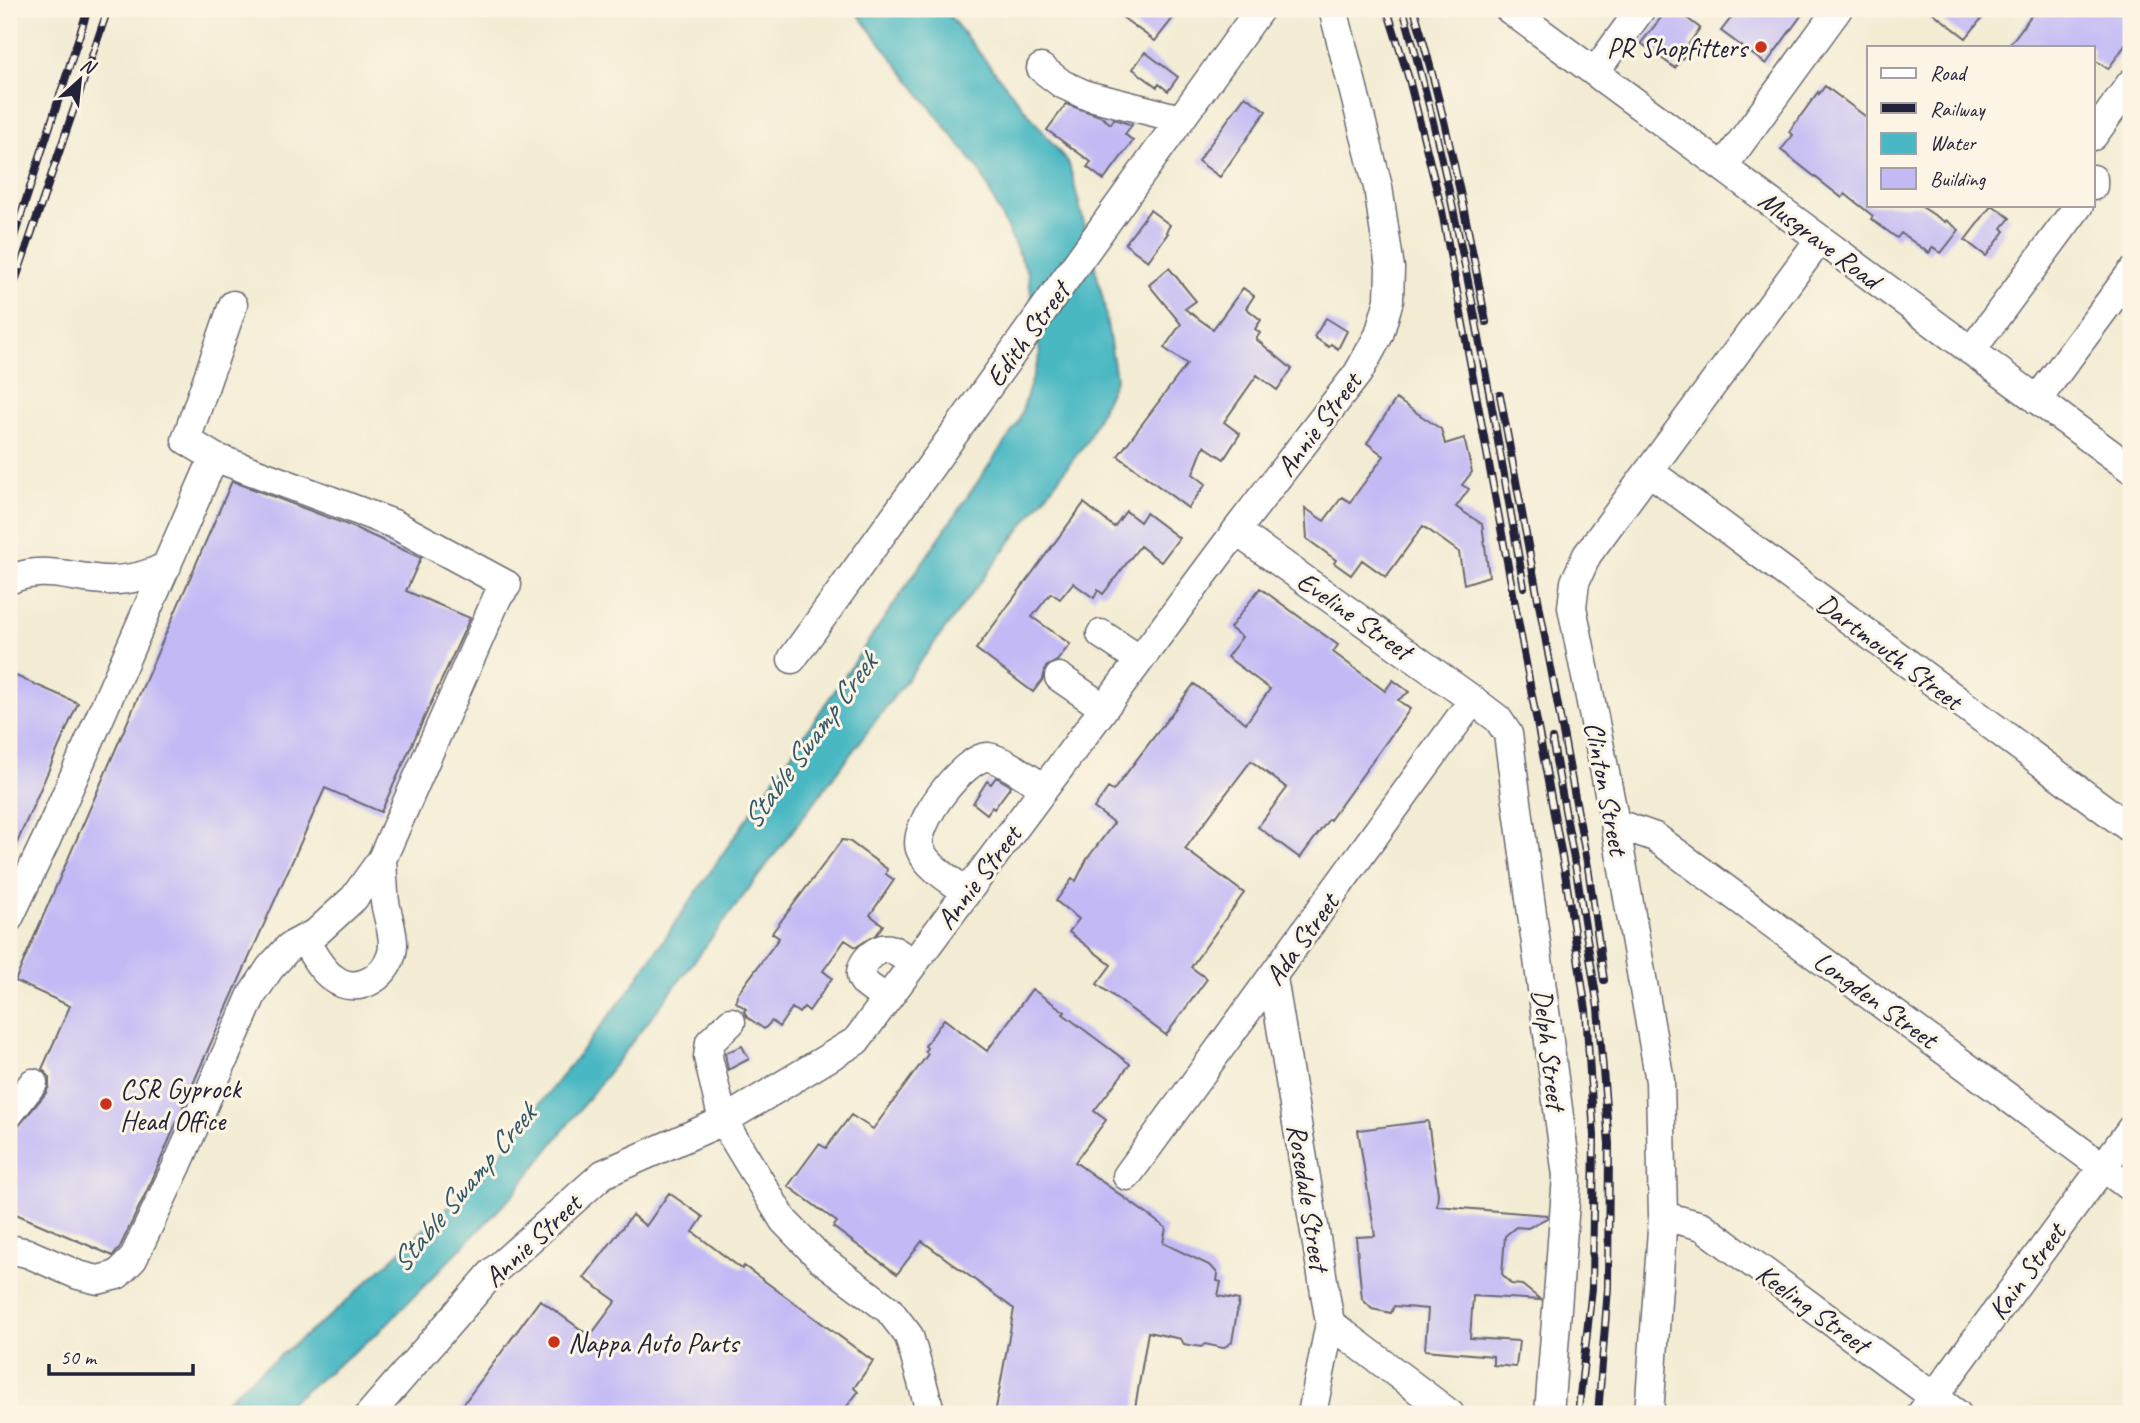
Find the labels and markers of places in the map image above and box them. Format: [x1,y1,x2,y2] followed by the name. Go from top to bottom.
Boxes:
[1607,30,1749,65] place label: PR Shopfitters
[1753,39,1769,55] marker: PR Shopfitters
[120,1071,242,1138] place label: CSR Gyprock Head Office
[98,1096,114,1112] marker: CSR Gyprock Head Office
[568,1325,741,1360] place label: Nappa Auto Parts
[546,1334,562,1350] marker: Nappa Auto Parts

